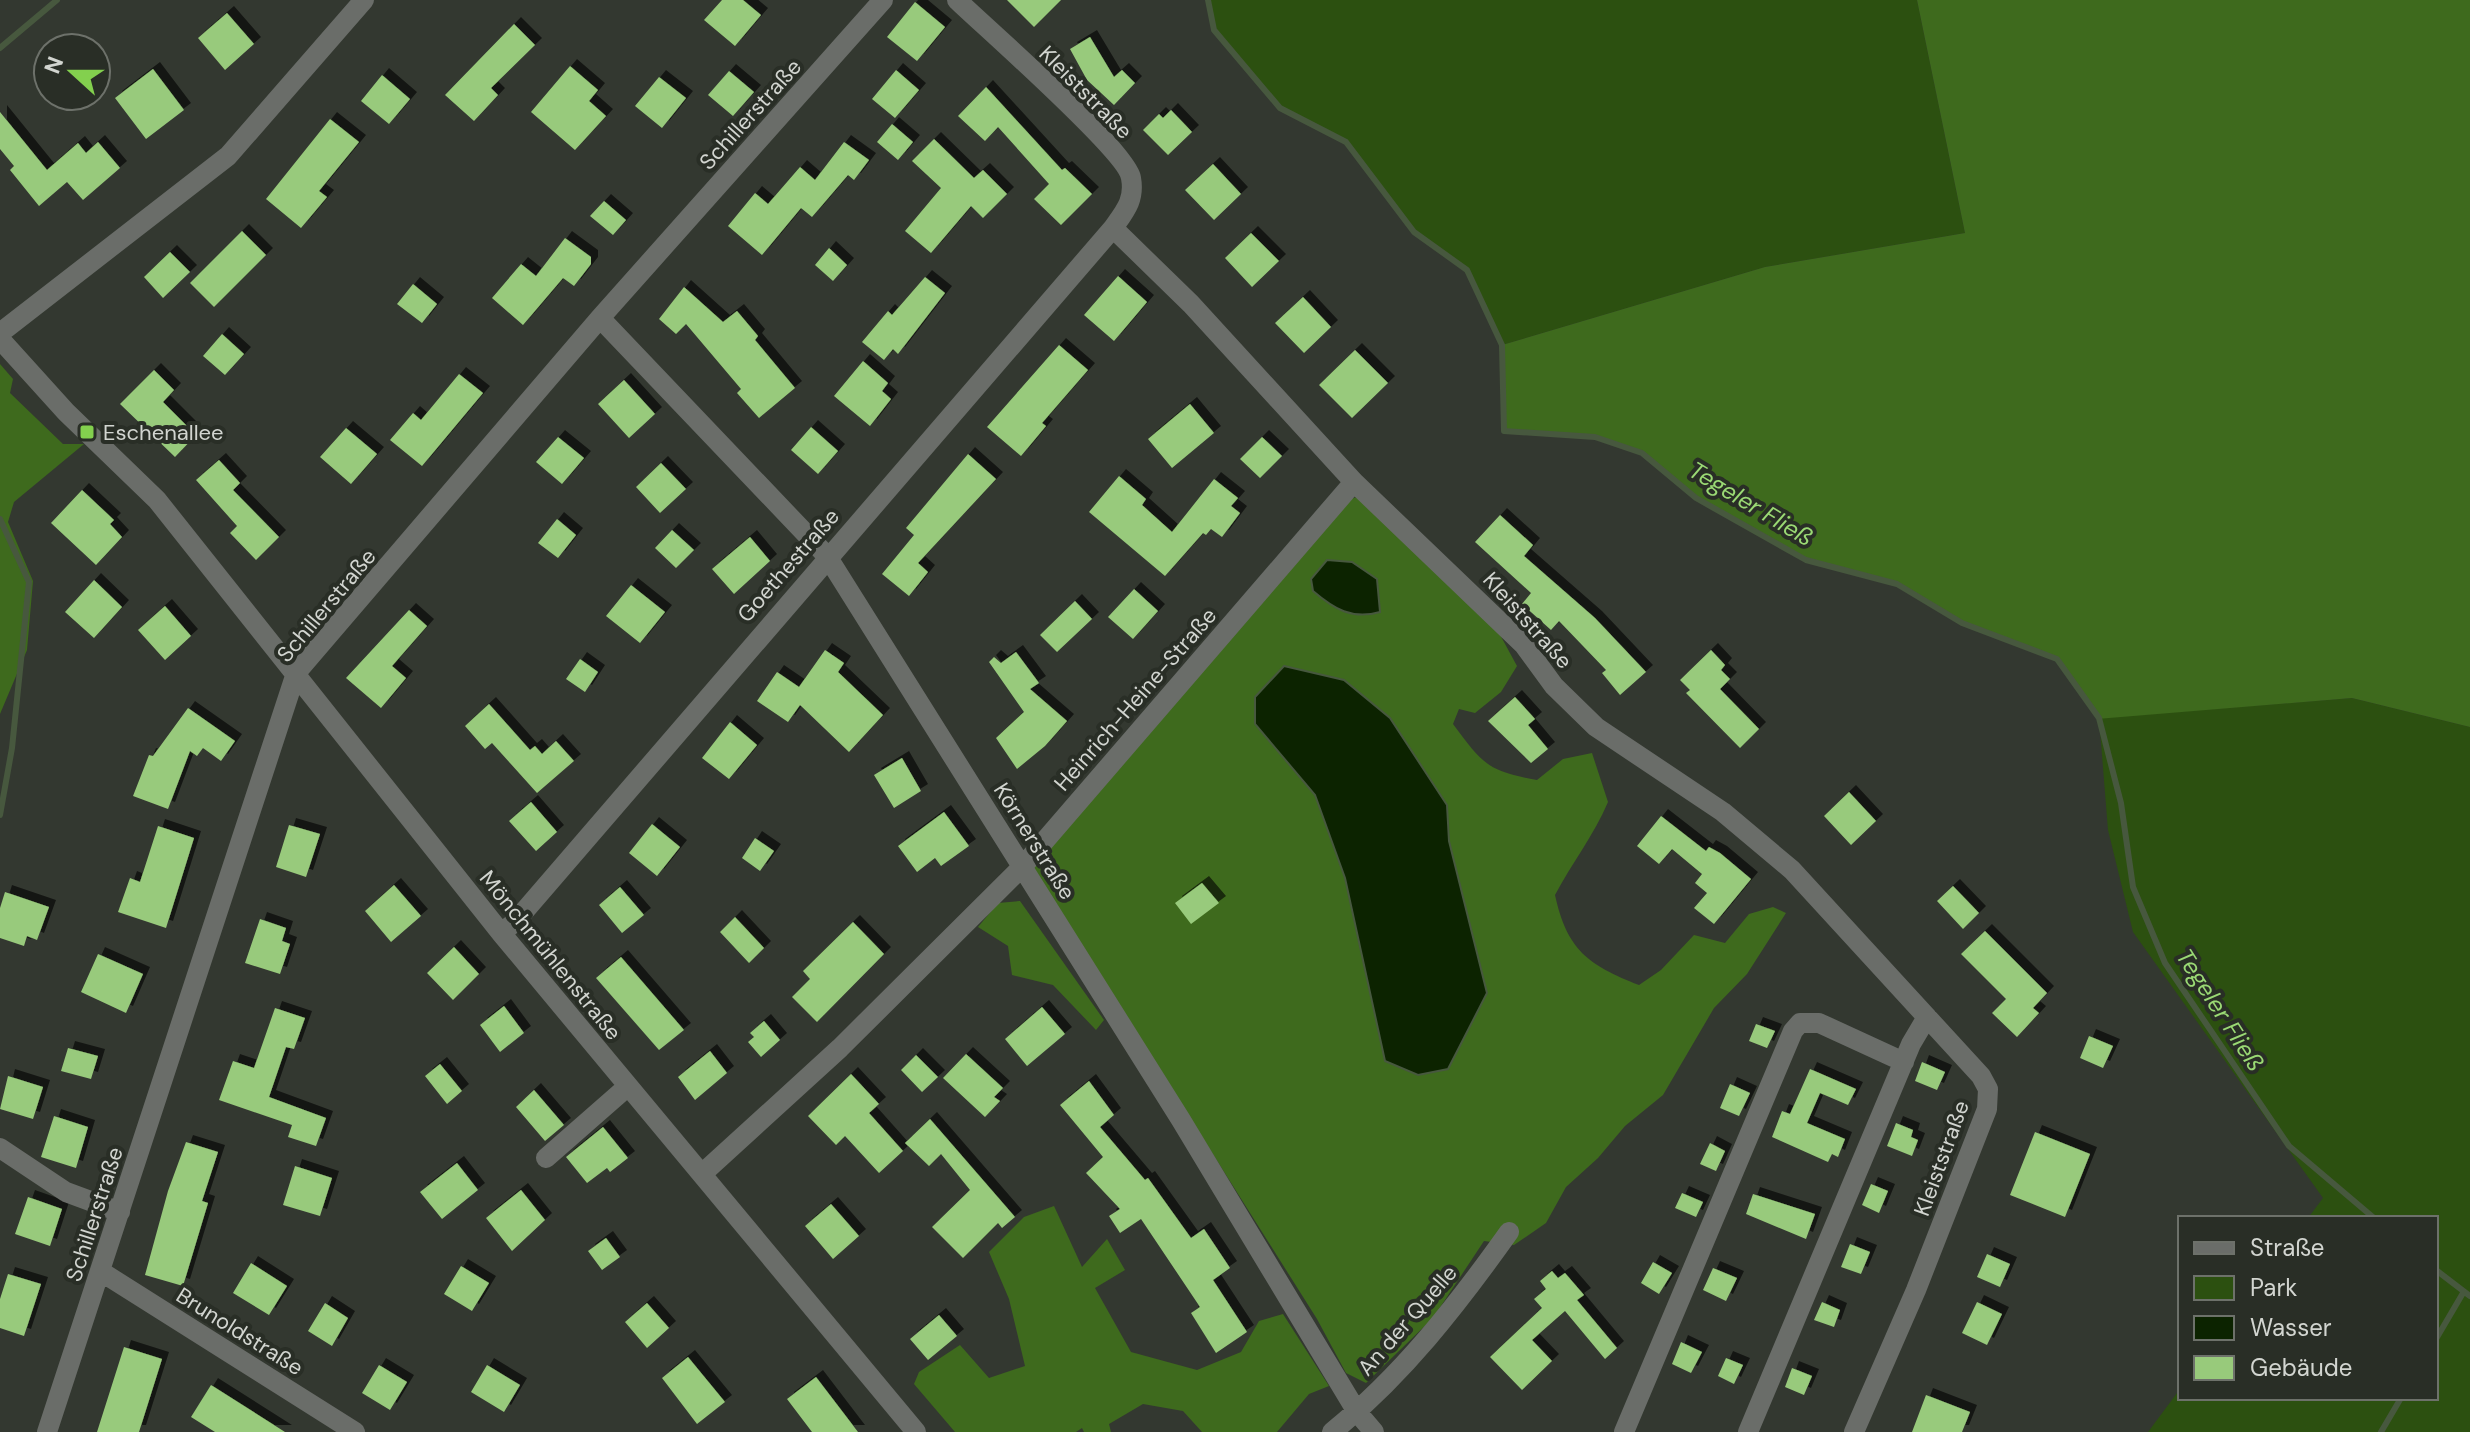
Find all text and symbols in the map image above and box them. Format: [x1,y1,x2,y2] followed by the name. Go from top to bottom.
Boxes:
[32,32,112,112] north arrow
[1033,39,1139,145] street label: Kleiststraße
[37,52,70,78] text: N
[693,53,808,176] street label: Schillerstraße
[103,418,224,447] place label: Eschenallee
[78,423,96,441] marker: Eschenallee
[1683,454,1819,553] water label: Tegeler Fließ
[731,502,846,628] street label: Goethestraße
[270,542,382,668] street label: Schillerstraße
[1476,566,1579,675] street label: Kleiststraße
[1048,602,1223,797] street label: Heinrich-Heine-Straße
[987,777,1082,905] street label: Körnerstraße
[473,864,628,1046] street label: Mönchmühlenstraße
[2169,943,2271,1077] water label: Tegeler Fließ
[1907,1096,1976,1220] street label: Kleiststraße
[59,1143,130,1285] street label: Schillerstraße
[2178,1216,2438,1400] legend
[2250,1232,2324,1263] text: Straße
[1351,1259,1464,1382] street label: An der Quelle
[2250,1272,2297,1303] text: Park
[171,1281,309,1382] street label: Brunoldstraße
[2250,1312,2332,1343] text: Wasser
[2250,1352,2352,1383] text: Gebäude

